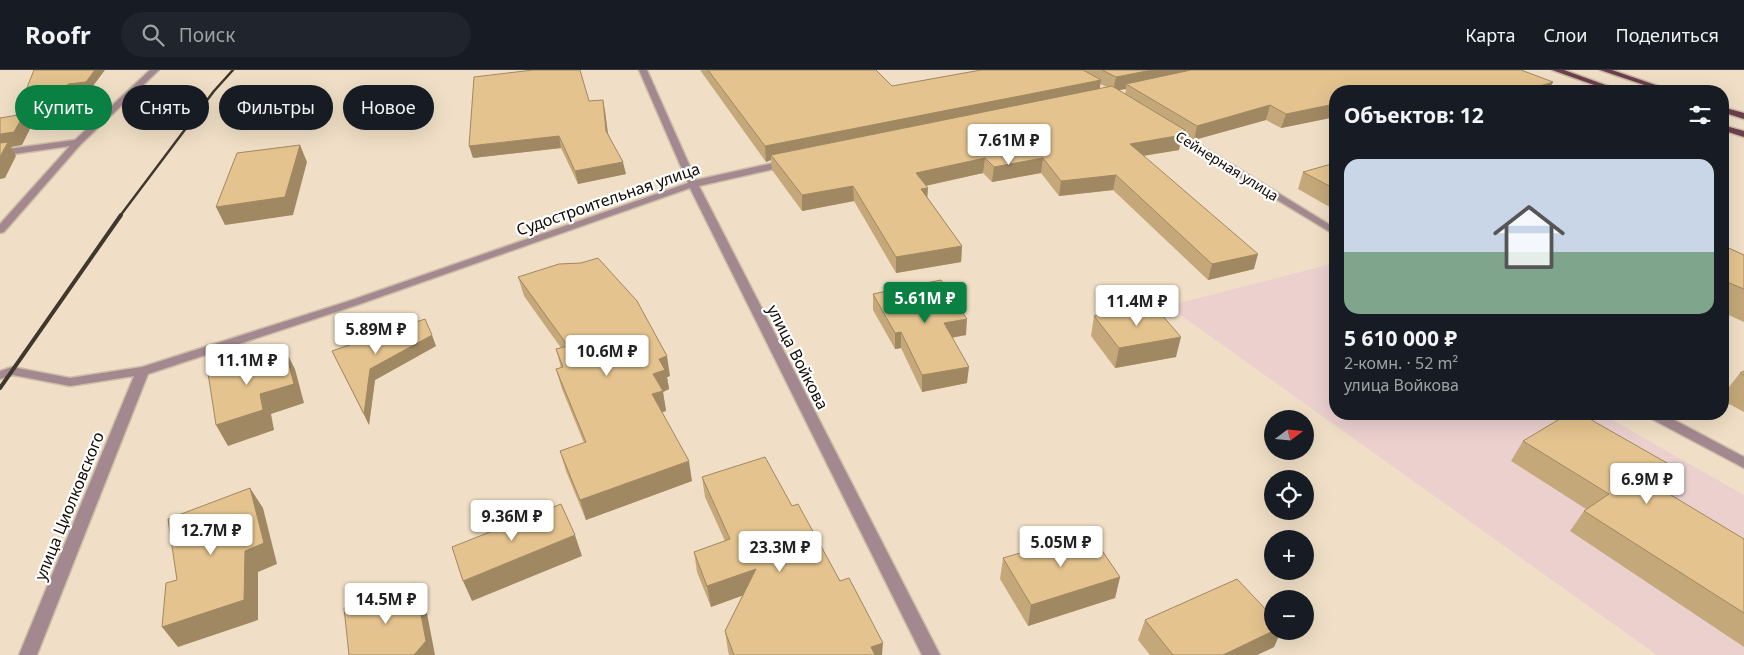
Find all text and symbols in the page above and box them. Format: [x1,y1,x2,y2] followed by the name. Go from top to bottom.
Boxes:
[121,12,471,57] search box
[25,18,91,51] text: Roofr
[139,21,167,49] icon: search
[179,22,235,48] text: Поиск
[1465,23,1515,47] text: Карта
[1543,23,1587,47] text: Слои
[1615,23,1719,47] text: Поделиться
[15,85,112,130] chip: Купить
[122,85,209,130] chip: Снять
[219,85,333,130] chip: Фильтры
[343,85,434,130] chip: Новое
[1344,101,1484,129] text: Объектов: 12
[1686,101,1714,129] icon: filters
[963,124,1055,166] pin: 7.61M ₽
[1172,126,1282,205] street label: Сейнерная улица
[979,129,1039,151] text: 7.61M ₽
[513,157,703,241] street label: Судостроительная улица
[1484,192,1574,282] icon: home
[879,282,971,324] pin: 5.61M ₽
[1091,284,1183,327] pin: 11.4M ₽
[895,287,955,309] text: 5.61M ₽
[1107,290,1167,312] text: 11.4M ₽
[762,301,834,413] street label: улица Войкова
[330,312,422,355] pin: 5.89M ₽
[346,318,406,340] text: 5.89M ₽
[1344,324,1457,352] text: 5 610 000 ₽
[561,334,653,377] pin: 10.6M ₽
[577,340,637,362] text: 10.6M ₽
[201,344,293,386] pin: 11.1M ₽
[217,349,277,371] text: 11.1M ₽
[1344,352,1458,374] text: 2-комн. · 52 m²
[1344,374,1459,396] text: улица Войкова
[1264,410,1314,460] north arrow
[1264,410,1314,640] map controls
[29,428,109,584] street label: улица Циолковского
[1606,462,1688,505] pin: 6.9M ₽
[1621,468,1673,490] text: 6.9M ₽
[1264,470,1314,520] button: locate
[466,500,558,542] pin: 9.36M ₽
[482,505,542,527] text: 9.36M ₽
[165,514,257,556] pin: 12.7M ₽
[181,519,241,541] text: 12.7M ₽
[1015,526,1107,568] pin: 5.05M ₽
[734,530,826,573] pin: 23.3M ₽
[1264,530,1314,580] button: +
[1031,531,1091,553] text: 5.05M ₽
[750,536,810,558] text: 23.3M ₽
[340,582,432,625] pin: 14.5M ₽
[356,588,416,610] text: 14.5M ₽
[1264,590,1314,640] button: −

